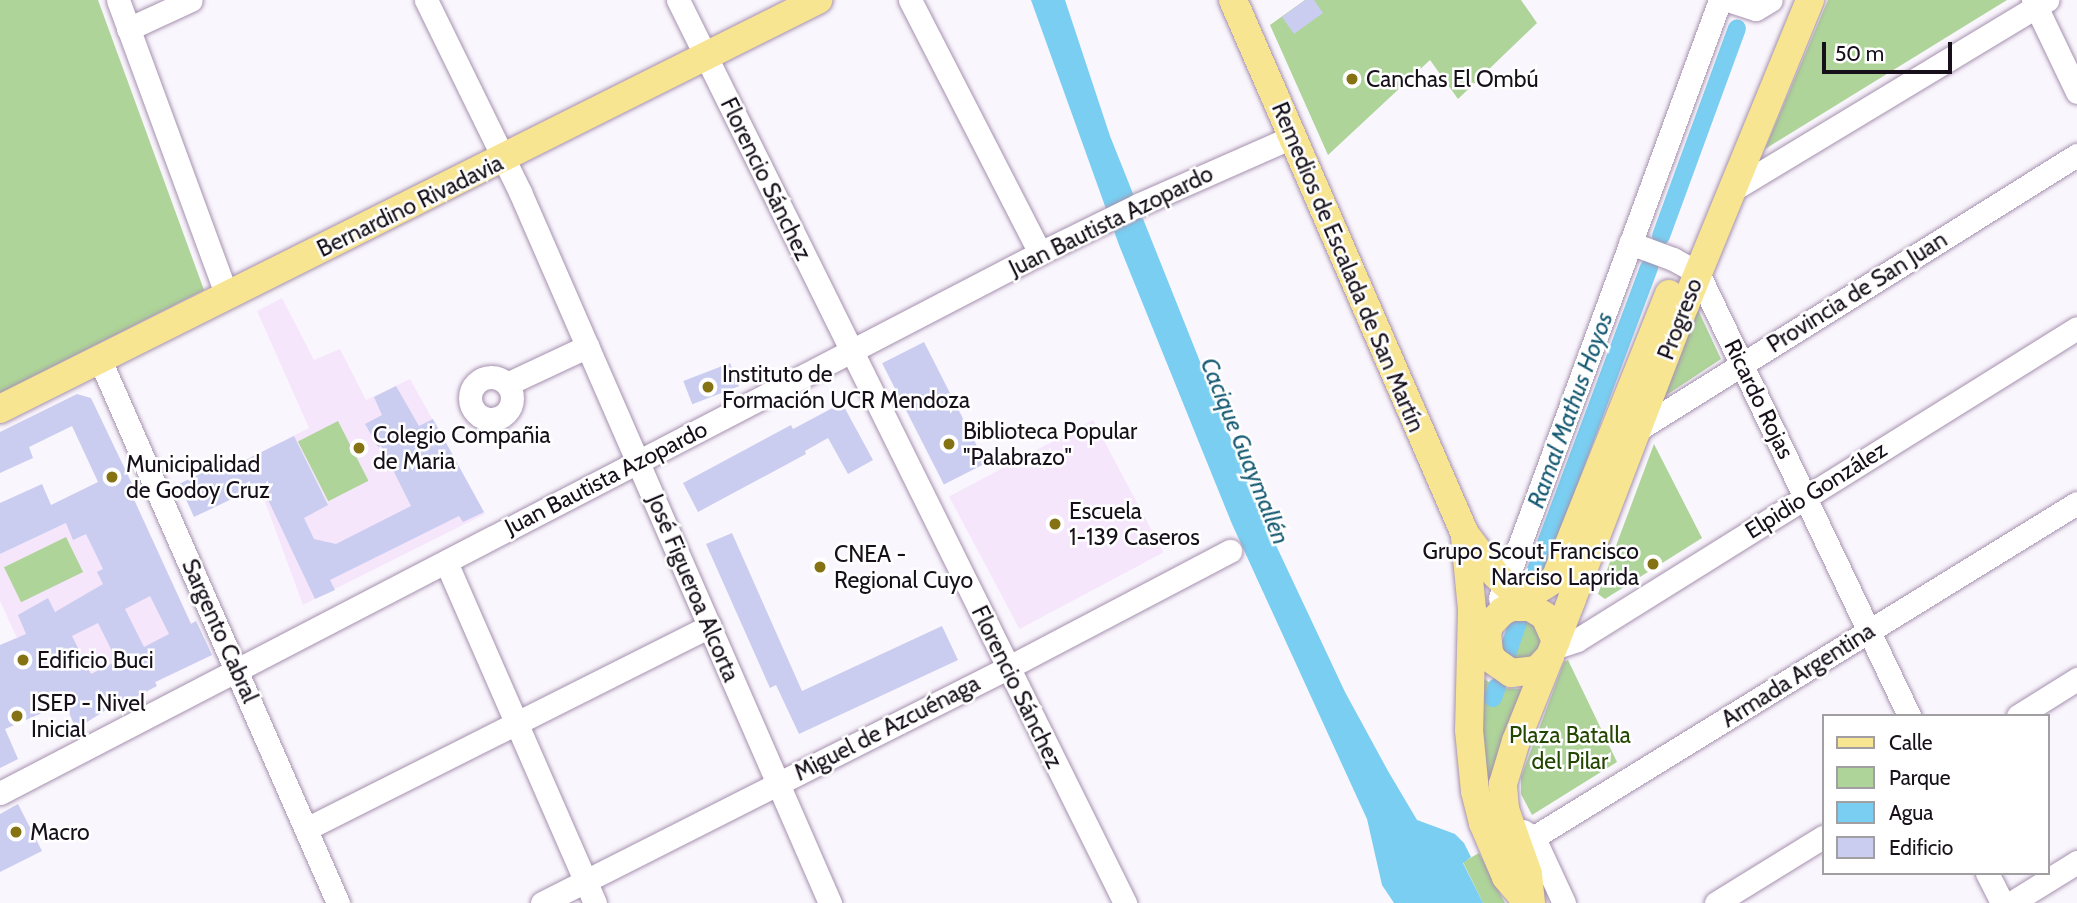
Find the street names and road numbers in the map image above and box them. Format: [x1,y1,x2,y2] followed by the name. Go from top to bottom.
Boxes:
[715,93,817,265] street label: Florencio Sánchez
[1266,98,1430,436] street label: Remedios de Escalada de San Martín
[313,149,507,263] street label: Bernardino Rivadavia
[1005,160,1217,282] street label: Juan Bautista Azopardo
[1762,226,1952,358] street label: Provincia de San Juan
[1652,274,1708,364] street label: Progreso
[1718,335,1800,463] street label: Ricardo Rojas
[500,415,712,541] street label: Juan Bautista Azopardo
[1740,435,1892,545] street label: Elpidio González
[641,490,745,686] street label: José Figueroa Alcorta
[176,555,264,707] street label: Sargento Cabral
[966,601,1068,773] street label: Florencio Sánchez
[1716,617,1880,733] street label: Armada Argentina
[790,669,984,787] street label: Miguel de Azcuénaga

